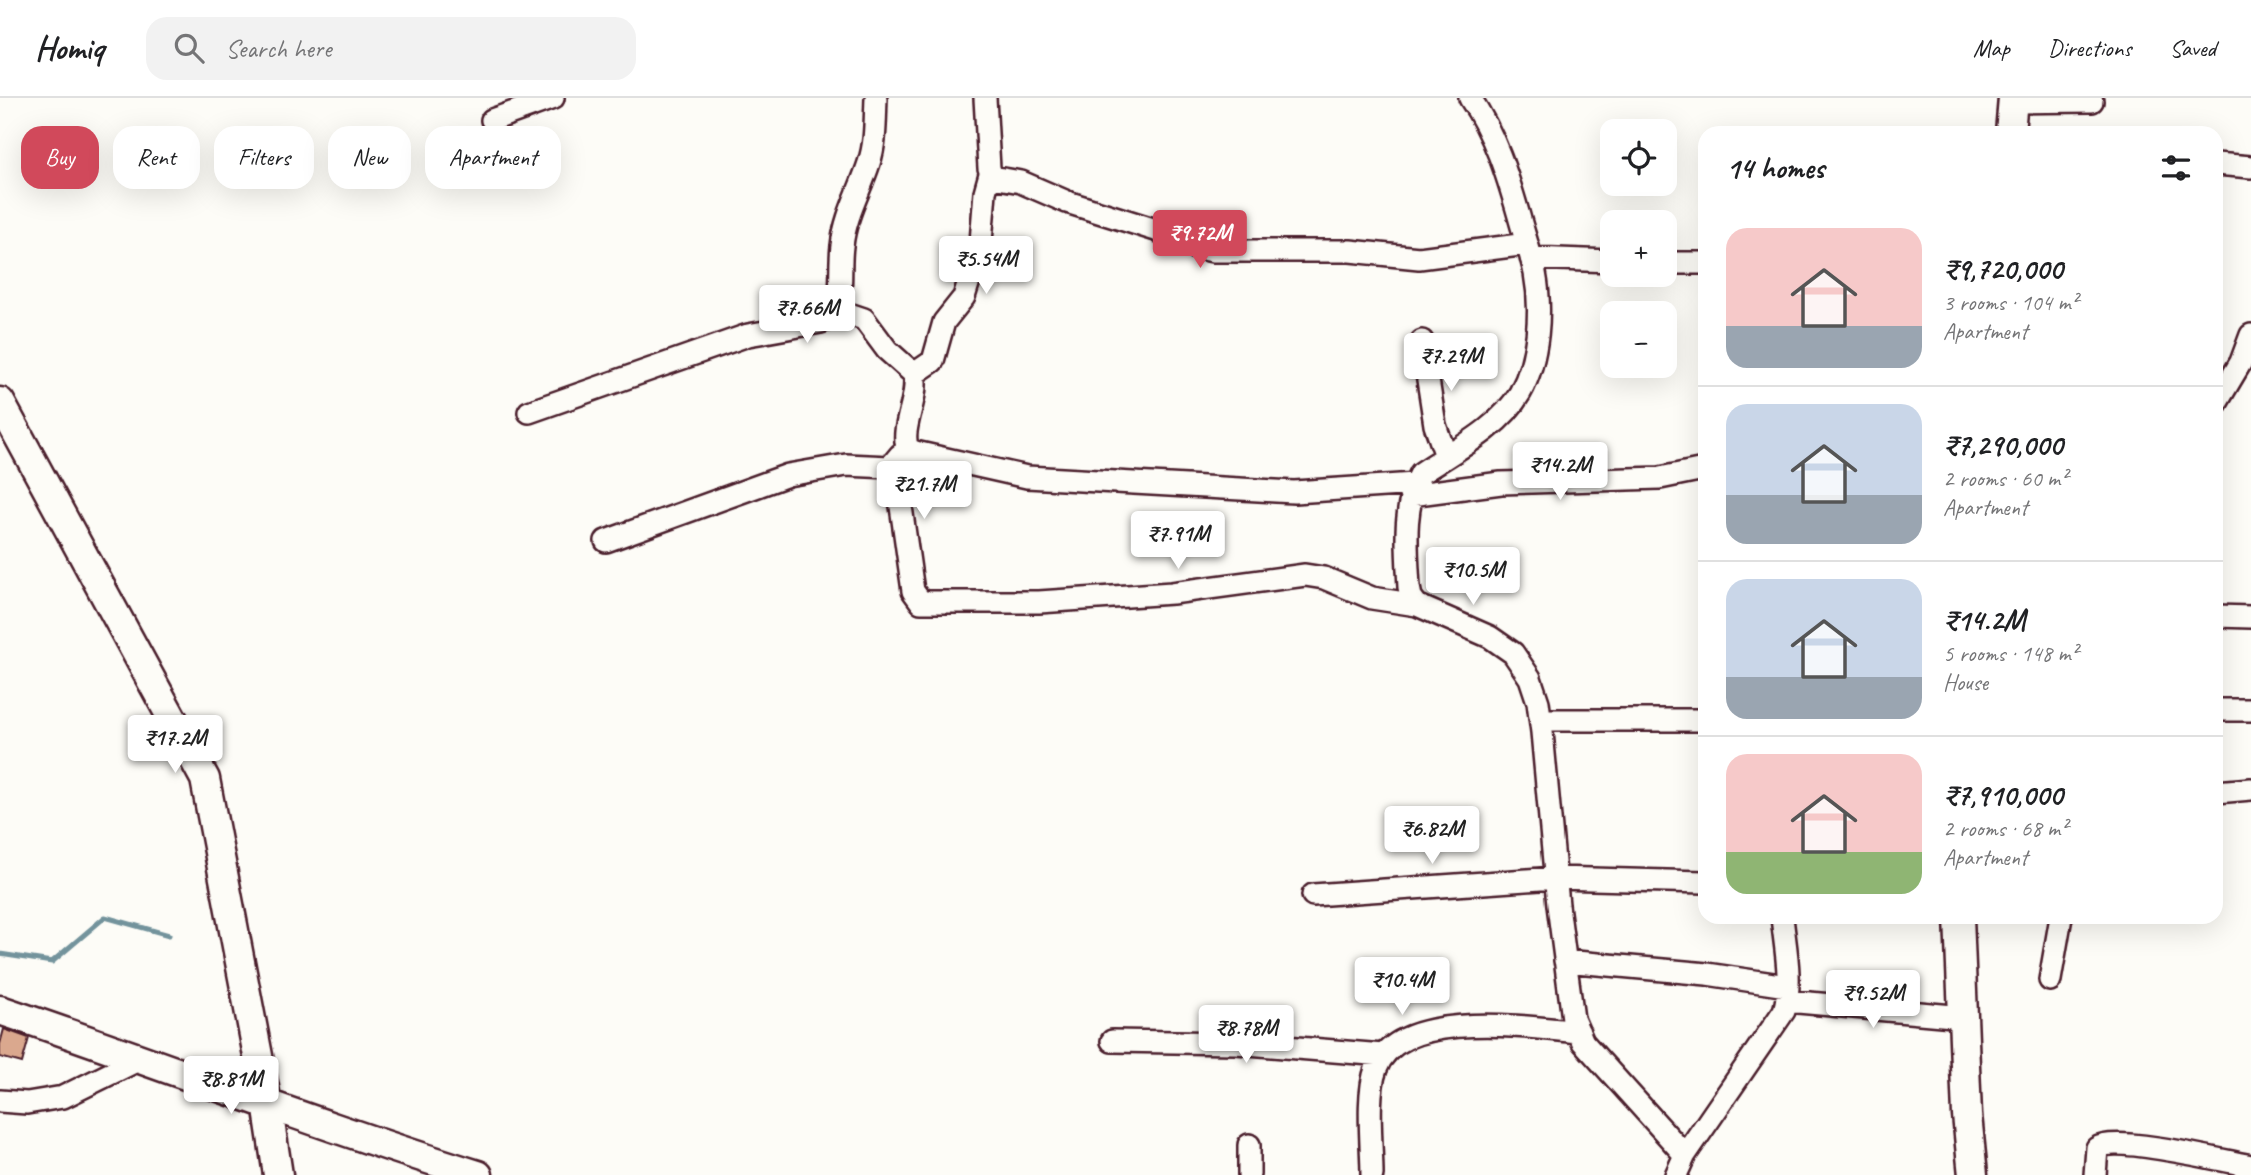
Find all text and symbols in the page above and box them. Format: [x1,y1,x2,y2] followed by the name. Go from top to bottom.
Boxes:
[146,17,636,80] search box
[35,27,104,69] text: Homiq
[170,29,208,67] icon: search
[226,32,331,65] text: Search here
[1973,33,2010,63] text: Map
[2048,33,2131,63] text: Directions
[2169,33,2216,63] text: Saved
[1600,119,1677,378] map controls
[1600,119,1677,196] button: locate
[21,126,99,189] chip: Buy
[113,126,200,189] chip: Rent
[214,126,314,189] chip: Filters
[328,126,411,189] chip: New
[425,126,561,189] chip: Apartment
[1726,149,1824,187] text: 14 homes
[2157,149,2195,187] icon: filters
[1600,210,1677,287] button: +
[1143,211,1257,270] pin: ₹9.72M
[1169,218,1231,247] text: ₹9.72M
[929,236,1043,296] pin: ₹5.54M
[955,244,1017,273] text: ₹5.54M
[1943,250,2062,288] text: ₹9,720,000
[1782,256,1866,340] icon: home
[750,286,864,345] pin: ₹7.66M
[1943,288,2078,317] text: 3 rooms · 104 m²
[775,293,839,322] text: ₹7.66M
[1600,301,1677,378] button: −
[1943,317,2028,346] text: Apartment
[1394,334,1508,393] pin: ₹7.29M
[1420,341,1482,370] text: ₹7.29M
[1943,426,2062,464] text: ₹7,290,000
[1782,432,1866,516] icon: home
[1503,442,1617,502] pin: ₹14.2M
[1529,450,1591,479] text: ₹14.2M
[867,462,981,521] pin: ₹21.7M
[1943,464,2067,493] text: 2 rooms · 60 m²
[893,469,955,498] text: ₹21.7M
[1943,493,2028,522] text: Apartment
[1121,512,1235,571] pin: ₹7.91M
[1147,519,1209,548] text: ₹7.91M
[1416,547,1530,607] pin: ₹10.5M
[1442,555,1504,584] text: ₹10.5M
[1943,601,2025,639] text: ₹14.2M
[1782,607,1866,691] icon: home
[1943,639,2078,668] text: 5 rooms · 148 m²
[1943,668,1988,697] text: House
[118,716,232,775] pin: ₹17.2M
[144,723,206,752] text: ₹17.2M
[1943,776,2062,814] text: ₹7,910,000
[1782,782,1866,866] icon: home
[1375,806,1489,866] pin: ₹6.82M
[1400,814,1464,843] text: ₹6.82M
[1943,814,2067,843] text: 2 rooms · 68 m²
[1943,843,2028,872] text: Apartment
[1345,958,1459,1017] pin: ₹10.4M
[1371,965,1433,994] text: ₹10.4M
[1816,970,1930,1030] pin: ₹9.52M
[1842,978,1904,1007] text: ₹9.52M
[1189,1006,1303,1065] pin: ₹8.78M
[1215,1013,1277,1042] text: ₹8.78M
[174,1056,288,1116] pin: ₹8.81M
[200,1064,262,1093] text: ₹8.81M

